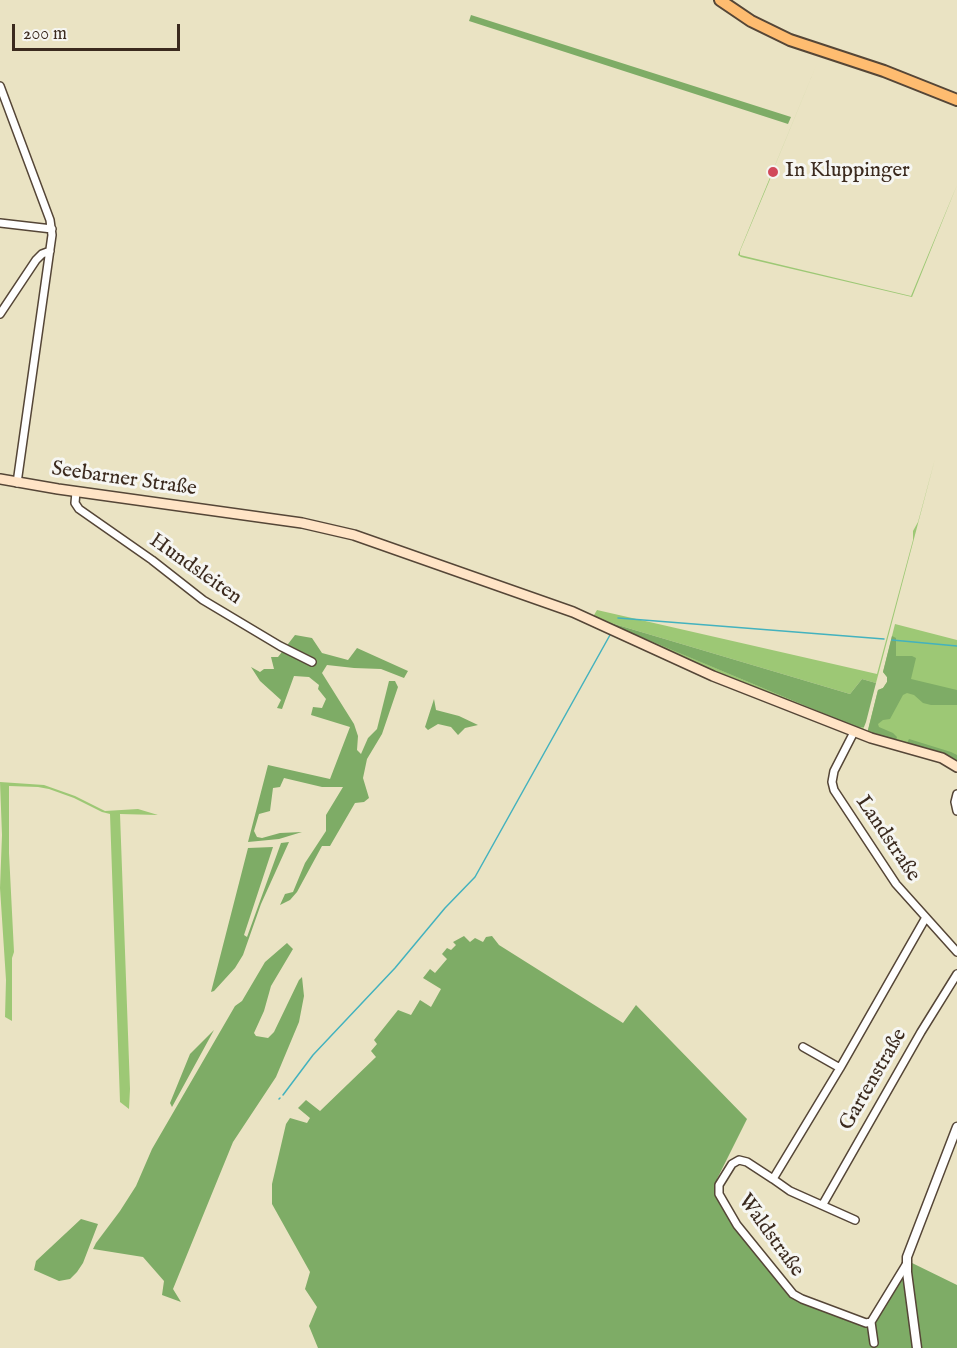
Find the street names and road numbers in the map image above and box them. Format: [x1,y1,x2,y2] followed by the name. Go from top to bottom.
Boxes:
[50,457,198,503] street label: Seebarner Straße
[144,529,246,611] street label: Hundsleiten
[849,791,925,887] street label: Landstraße
[835,1025,913,1135] street label: Gartenstraße
[731,1190,809,1282] street label: Waldstraße

